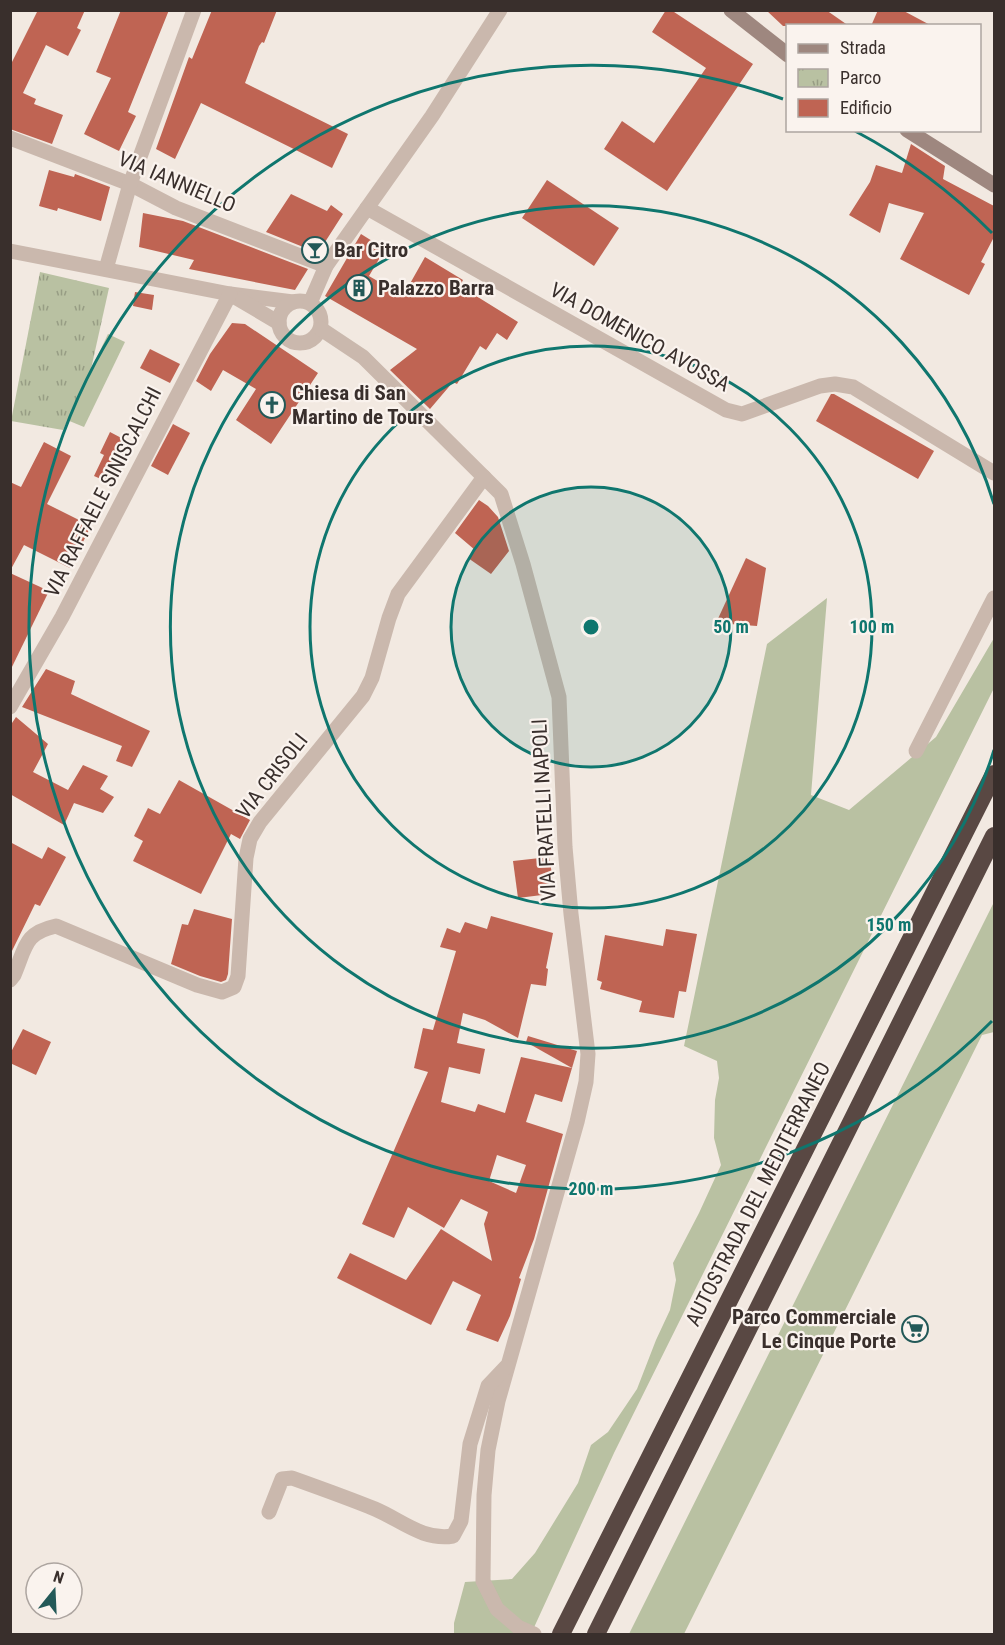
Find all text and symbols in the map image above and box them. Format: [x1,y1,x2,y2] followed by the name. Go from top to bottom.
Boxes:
[786,24,981,132] legend
[840,37,886,58] text: Strada
[840,67,881,88] text: Parco
[840,97,892,118] text: Edificio
[115,146,239,218] street label: VIA IANNIELLO
[300,235,330,265] bar icon: Bar Citro
[334,238,408,262] place label: Bar Citro
[344,273,374,303] building icon: Palazzo Barra
[378,276,494,300] place label: Palazzo Barra
[546,278,734,396] street label: VIA DOMENICO AVOSSA
[292,381,434,429] place label: Chiesa di San Martino de Tours
[40,383,166,601] street label: VIA RAFFAELE SINISCALCHI
[257,390,287,420] church icon: Chiesa di San Martino de Tours
[713,616,749,637] text: 50 m
[850,616,894,637] text: 100 m
[581,617,601,637] centre of rings
[527,718,561,902] street label: VIA FRATELLI NAPOLI
[231,729,313,823] street label: VIA CRISOLI
[867,914,911,935] text: 150 m
[681,1058,835,1330] street label: AUTOSTRADA DEL MEDITERRANEO
[569,1178,613,1199] text: 200 m
[732,1305,896,1353] place label: Parco Commerciale Le Cinque Porte
[900,1314,930,1344] supermarket icon: Parco Commerciale Le Cinque Porte
[24,1561,84,1621] north arrow
[51,1567,66,1588] text: N

